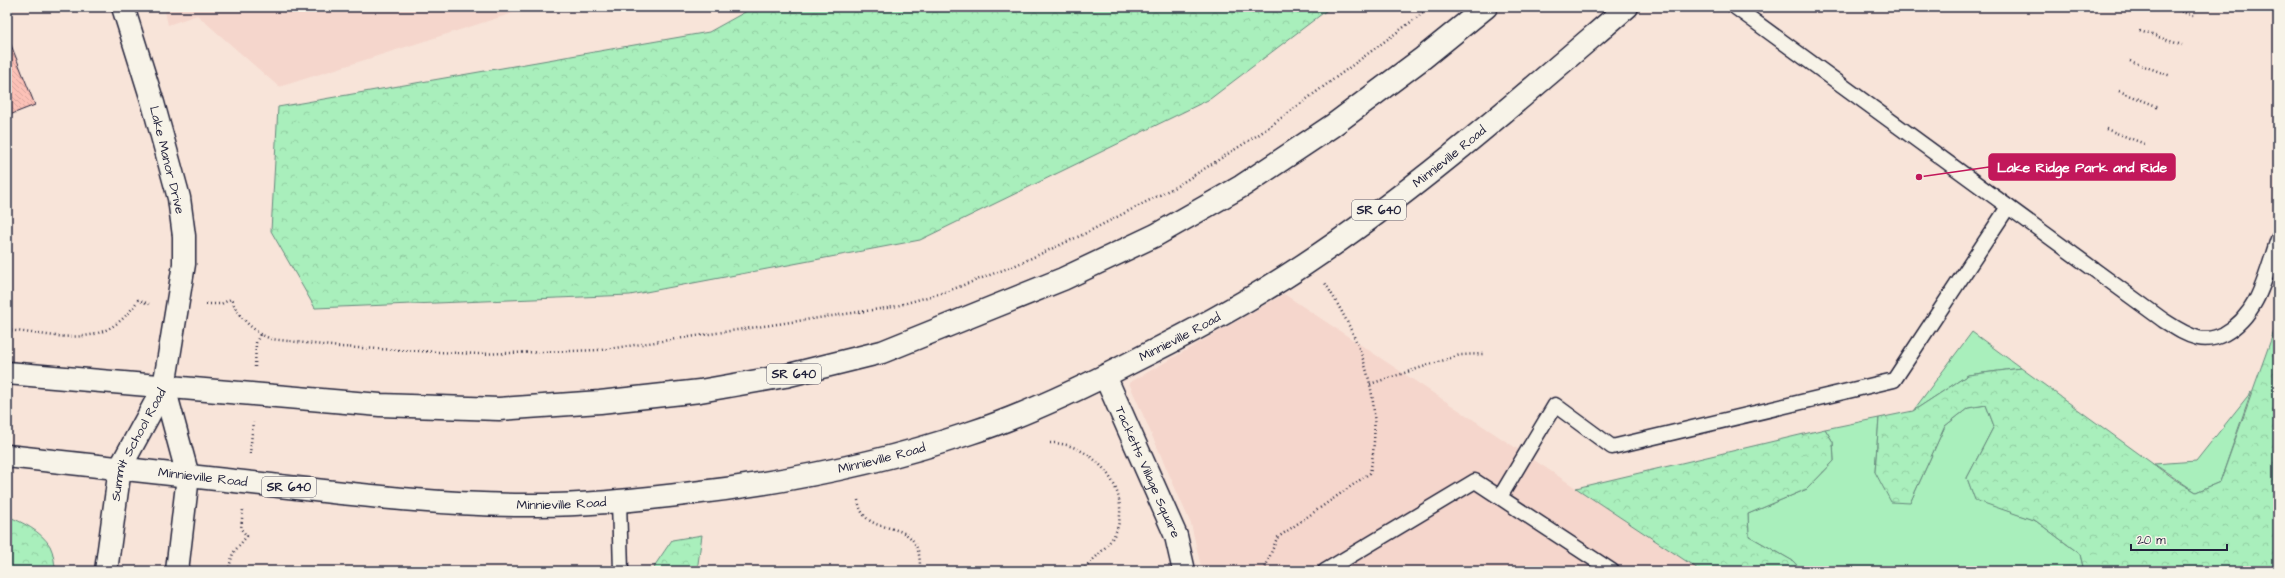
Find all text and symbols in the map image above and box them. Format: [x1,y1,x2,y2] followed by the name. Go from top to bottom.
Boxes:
[145,104,189,216] street label: Lake Manor Drive
[1409,121,1490,192] street label: Minnieville Road
[1989,154,2175,180] callout: Lake Ridge Park and Ride
[1997,158,2167,179] text: Lake Ridge Park and Ride
[1352,200,1406,220] road number: SR 640
[1136,308,1224,366] street label: Minnieville Road
[767,364,821,384] road number: SR 640
[107,385,171,502] street label: Summit School Road
[1110,403,1185,541] street label: Tacketts Village Square
[836,438,928,478] street label: Minnieville Road
[157,463,249,491] street label: Minnieville Road
[262,477,316,497] road number: SR 640
[517,493,607,514] street label: Minnieville Road
[2131,526,2227,552] scale bar
[2137,532,2166,549] text: 20 m

